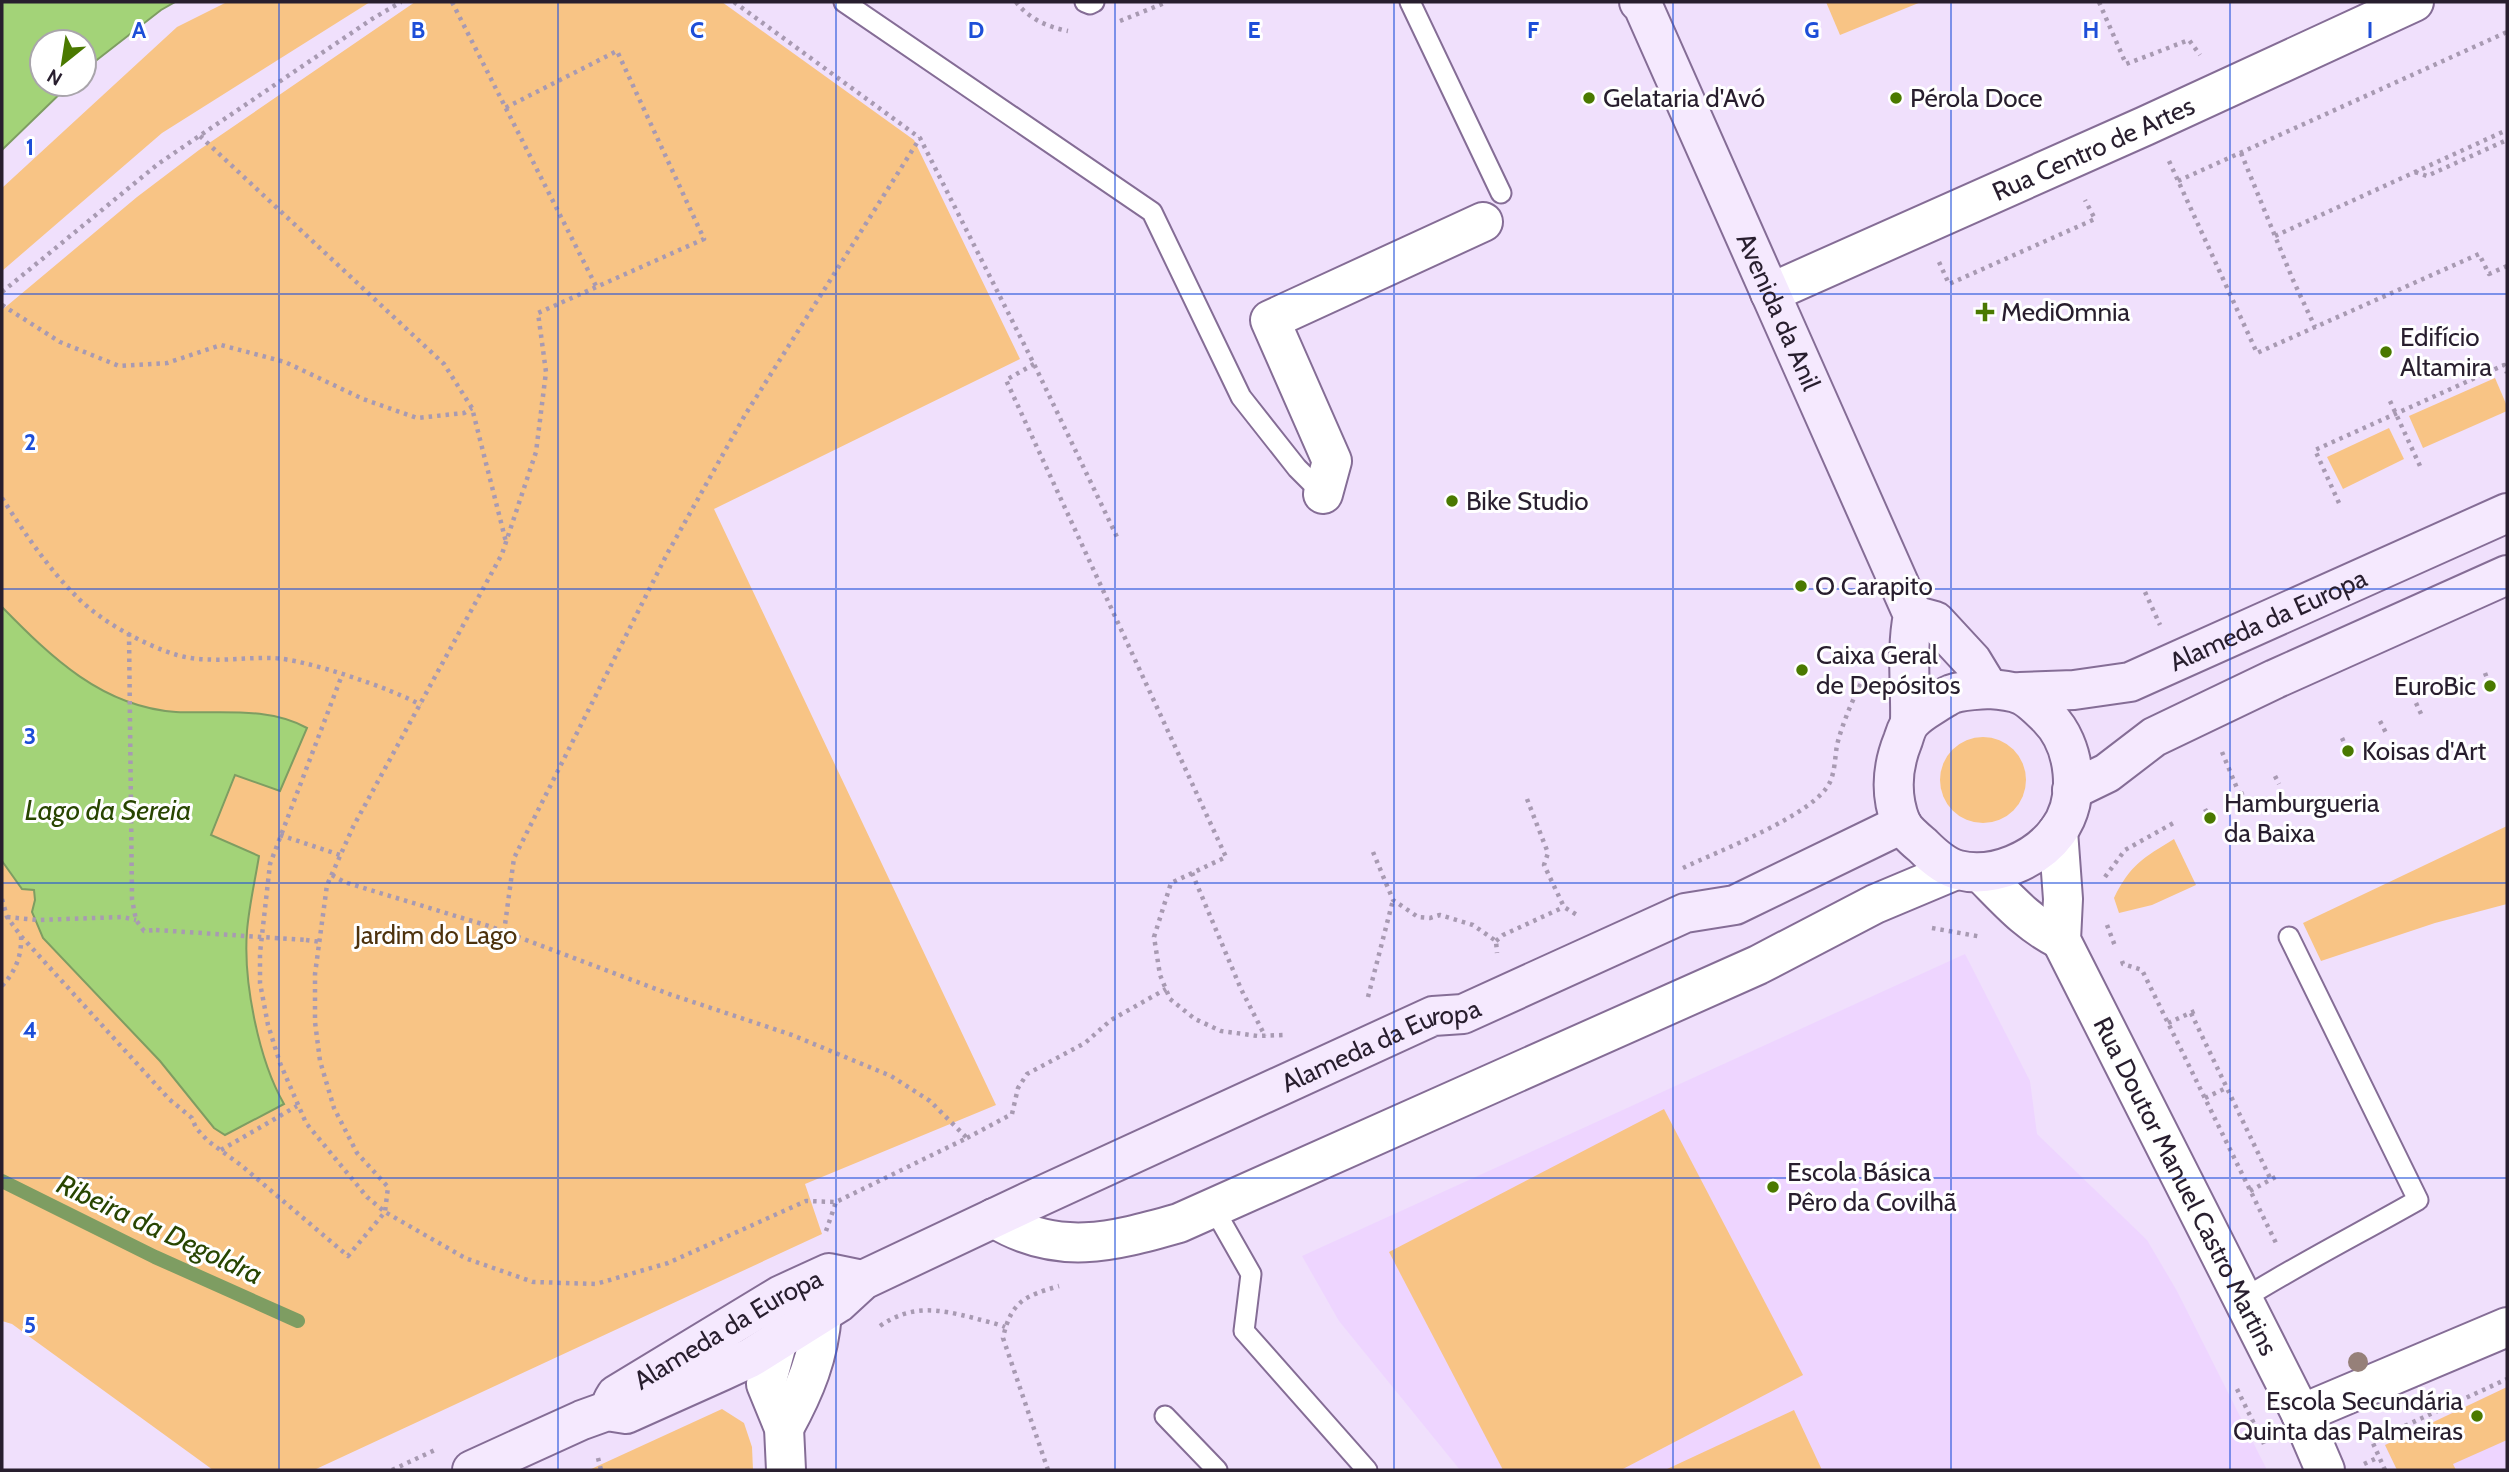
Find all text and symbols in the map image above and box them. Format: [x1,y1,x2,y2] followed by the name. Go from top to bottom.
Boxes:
[132,16,147,44] text: A
[411,16,425,44] text: B
[690,16,704,44] text: C
[968,16,984,44] text: D
[1247,16,1261,44] text: E
[1527,16,1539,44] text: F
[1804,16,1820,44] text: G
[2083,16,2099,44] text: H
[2367,16,2373,44] text: I
[28,28,98,98] north arrow
[43,64,66,91] text: N
[1603,82,1765,114] place label: Gelataria d'Avó
[1910,82,2042,114] place label: Pérola Doce
[1987,89,2200,208] street label: Rua Centro de Artes
[1581,90,1597,106] marker: Gelataria d'Avó
[1888,90,1904,106] marker: Pérola Doce
[26,133,34,161] text: 1
[1730,228,1827,395] street label: Avenida da Anil
[2001,296,2130,328] place label: MediOmnia
[1975,302,1995,322] marker: MediOmnia
[2400,321,2492,383] place label: Edifício Altamira
[2378,344,2394,360] marker: Edifício Altamira
[24,428,36,456] text: 2
[1466,485,1589,517] place label: Bike Studio
[1444,493,1460,509] marker: Bike Studio
[2164,562,2372,678] street label: Alameda da Europa
[1815,570,1933,602] place label: O Carapito
[1793,578,1809,594] marker: O Carapito
[1816,639,1961,701] place label: Caixa Geral de Depósitos
[1794,662,1810,678] marker: Caixa Geral de Depósitos
[2394,670,2476,702] place label: EuroBic
[2482,678,2498,694] marker: EuroBic
[24,722,36,750] text: 3
[2362,735,2487,767] place label: Koisas d'Art
[2340,743,2356,759] marker: Koisas d'Art
[2224,787,2380,849] place label: Hamburgueria da Baixa
[25,793,191,827] water label: Lago da Sereia
[2202,810,2218,826] marker: Hamburgueria da Baixa
[354,919,517,951] park label: Jardim do Lago
[1276,992,1486,1099] street label: Alameda da Europa
[2087,1011,2285,1361] street label: Rua Doutor Manuel Castro Martins
[23,1016,37,1044] text: 4
[1787,1156,1957,1218] place label: Escola Básica Pêro da Covilhã
[52,1166,268,1292] water label: Ribeira da Degoldra
[1765,1179,1781,1195] marker: Escola Básica Pêro da Covilhã
[628,1262,828,1396] street label: Alameda da Europa
[24,1311,36,1339] text: 5
[2233,1385,2464,1447] place label: Escola Secundária Quinta das Palmeiras
[2469,1408,2485,1424] marker: Escola Secundária Quinta das Palmeiras

